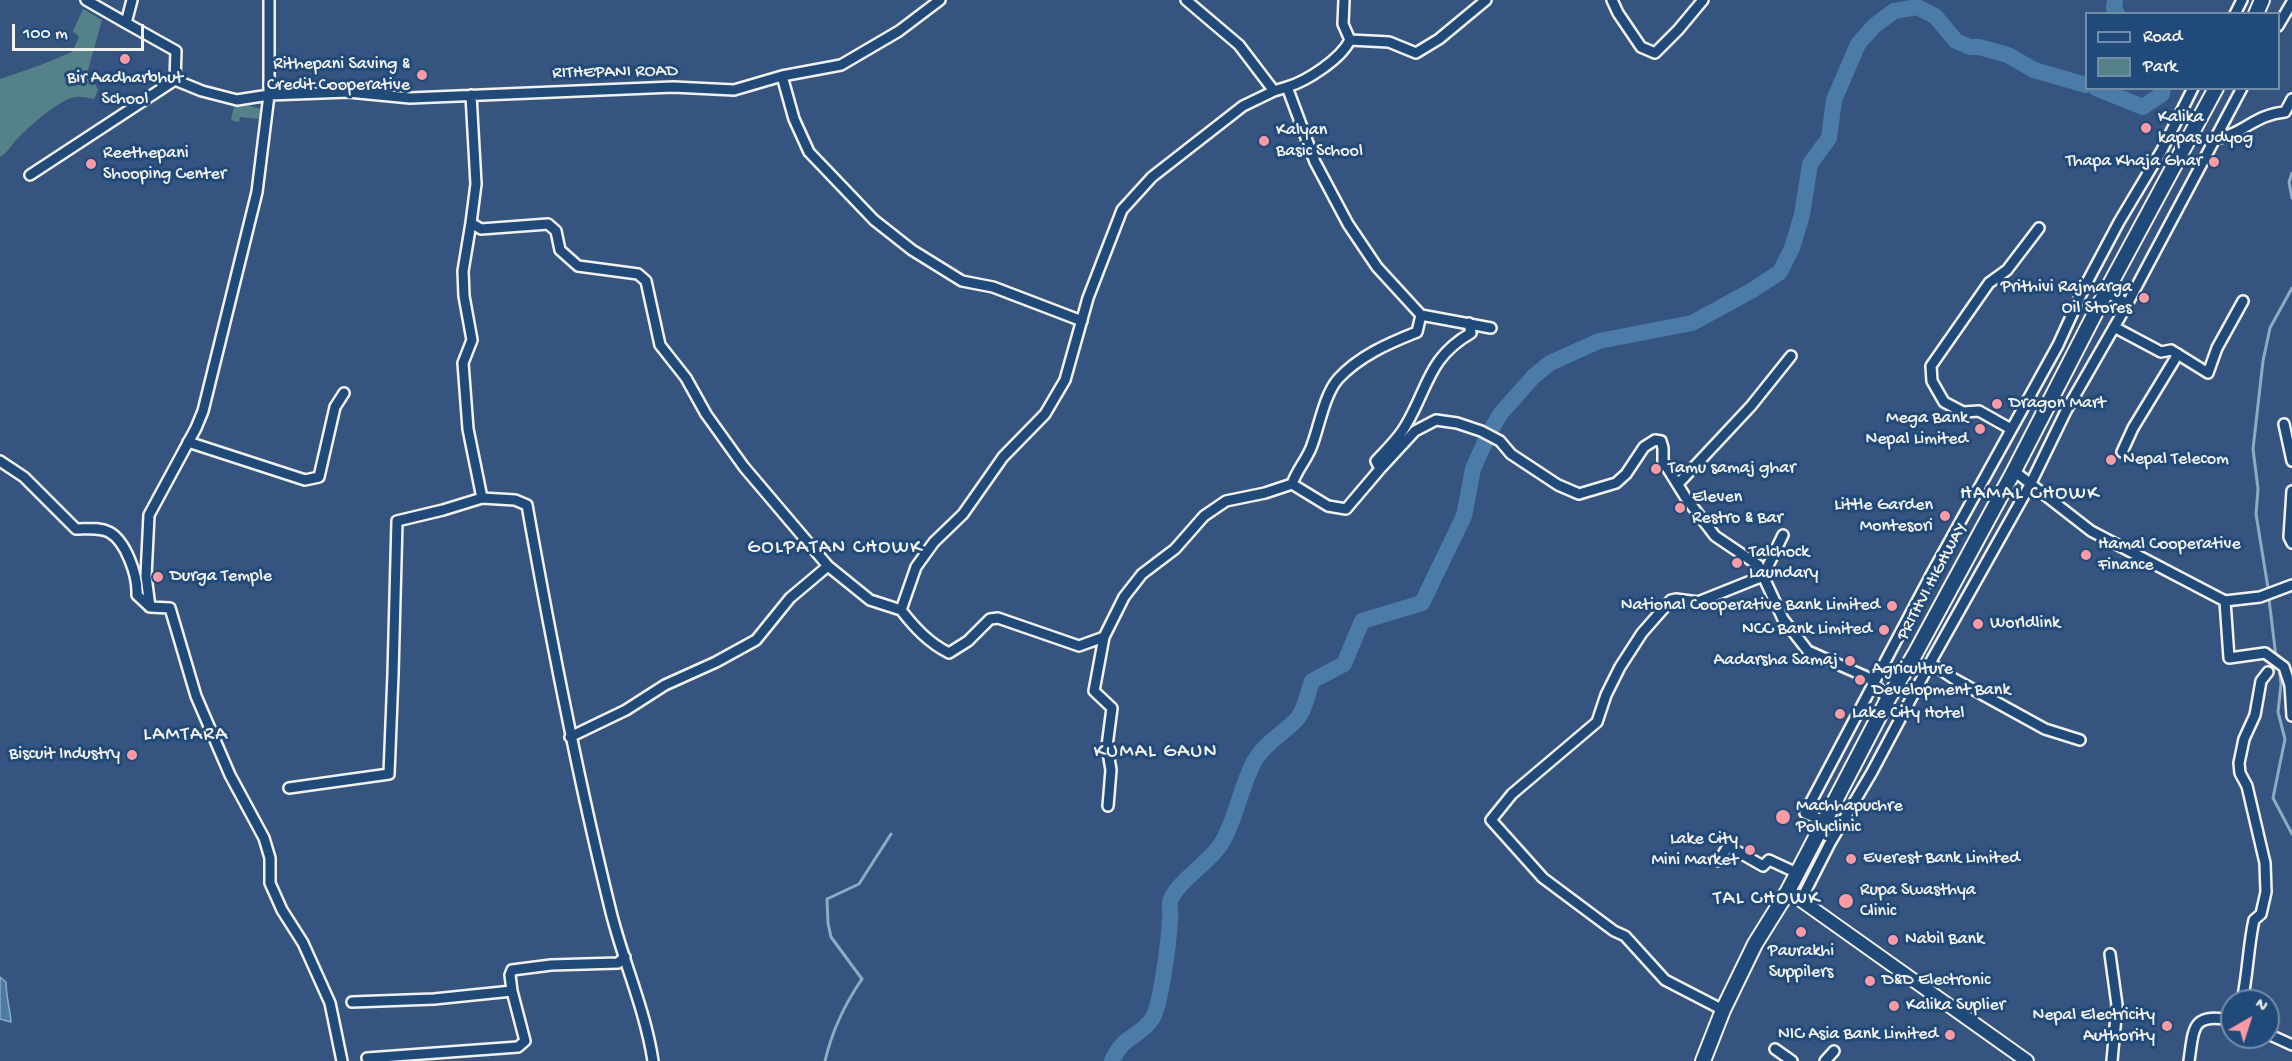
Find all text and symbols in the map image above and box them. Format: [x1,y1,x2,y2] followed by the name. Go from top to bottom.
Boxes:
[15,12,147,50] scale bar
[2085,12,2280,90] legend
[23,24,68,45] text: 100 m
[2143,27,2182,48] text: Road
[118,52,132,66] marker: Bir Aadharbhut School
[267,54,410,97] place label: Rithepani Saving & Credit Cooperative
[2143,57,2177,78] text: Park
[552,61,678,85] street label: RITHEPANI ROAD
[67,68,183,110] place label: Bir Aadharbhut School
[415,68,429,82] marker: Rithepani Saving & Credit Cooperative
[2158,107,2253,150] place label: Kalika kapas udyog
[1276,120,1363,162] place label: Kalyan Basic School
[2139,121,2153,135] marker: Kalika kapas udyog
[1257,134,1271,148] marker: Kalyan Basic School
[103,143,226,186] place label: Reethepani Shooping Center
[2066,151,2202,173] place label: Thapa Khaja Ghar
[2207,155,2221,169] marker: Thapa Khaja Ghar
[84,157,98,171] marker: Reethepani Shooping Center
[2001,277,2132,320] place label: Prithivi Rajmarga Oil Stores
[2137,291,2151,305] marker: Prithivi Rajmarga Oil Stores
[2009,393,2106,415] place label: Dragon Mart
[1990,397,2004,411] marker: Dragon Mart
[1866,408,1968,450] place label: Mega Bank Nepal Limited
[1973,422,1987,436] marker: Mega Bank Nepal Limited
[2123,449,2229,471] place label: Nepal Telecom
[2104,453,2118,467] marker: Nepal Telecom
[1668,458,1796,480] place label: Tamu samaj ghar
[1649,462,1663,476] marker: Tamu samaj ghar
[1960,483,2100,507] district label: HAMAL CHOWK
[1692,487,1783,530] place label: Eleven Restro & Bar
[1834,495,1933,538] place label: Little Garden Montesori
[1673,501,1687,515] marker: Eleven Restro & Bar
[1938,509,1952,523] marker: Little Garden Montesori
[1893,520,1973,644] street label: PRITHVI HIGHWAY
[2098,534,2241,576] place label: Hamal Cooperative Finance
[747,537,923,561] district label: GOLPATAN CHOWK
[1749,542,1818,584] place label: Talchock Laundary
[2079,548,2093,562] marker: Hamal Cooperative Finance
[1730,556,1744,570] marker: Talchock Laundary
[170,566,272,588] place label: Durga Temple
[151,570,165,584] marker: Durga Temple
[1621,595,1880,617] place label: National Cooperative Bank Limited
[1885,599,1899,613] marker: National Cooperative Bank Limited
[1990,613,2060,635] place label: Worldlink
[1971,617,1985,631] marker: Worldlink
[1742,619,1872,641] place label: NCC Bank Limited
[1877,623,1891,637] marker: NCC Bank Limited
[1714,650,1838,672] place label: Aadarsha Samaj
[1843,654,1857,668] marker: Aadarsha Samaj
[1872,659,2010,702] place label: Agriculture Development Bank
[1853,673,1867,687] marker: Agriculture Development Bank
[1852,703,1965,725] place label: Lake City Hotel
[1833,707,1847,721] marker: Lake City Hotel
[143,724,229,748] district label: LAMTARA
[1094,741,1218,765] district label: KUMAL GAUN
[9,744,120,766] place label: Biscuit Industry
[125,748,139,762] marker: Biscuit Industry
[1796,796,1903,838] place label: Machhapuchre Polyclinic
[1774,808,1792,826] marker: Machhapuchre Polyclinic
[1651,829,1738,872] place label: Lake City Mini Market
[1743,843,1757,857] marker: Lake City Mini Market
[1863,848,2020,870] place label: Everest Bank Limited
[1844,852,1858,866] marker: Everest Bank Limited
[1860,880,1976,922] place label: Rupa Swasthya Clinic
[1713,888,1821,912] district label: TAL CHOWK
[1837,892,1855,910] marker: Rupa Swasthya Clinic
[1794,925,1808,939] marker: Paurakhi Suppilers
[1905,929,1984,951] place label: Nabil Bank
[1886,933,1900,947] marker: Nabil Bank
[1768,941,1834,984] place label: Paurakhi Suppilers
[1882,970,1990,992] place label: D&D Electronic
[1863,974,1877,988] marker: D&D Electronic
[2220,989,2280,1049] north arrow
[1906,995,2005,1017] place label: Kalika Suplier
[2250,996,2270,1017] text: N
[1887,999,1901,1013] marker: Kalika Suplier
[2032,1005,2155,1048] place label: Nepal Electricity Authority
[2160,1019,2174,1033] marker: Nepal Electricity Authority
[1778,1024,1938,1046] place label: NIC Asia Bank Limited
[1943,1028,1957,1042] marker: NIC Asia Bank Limited

